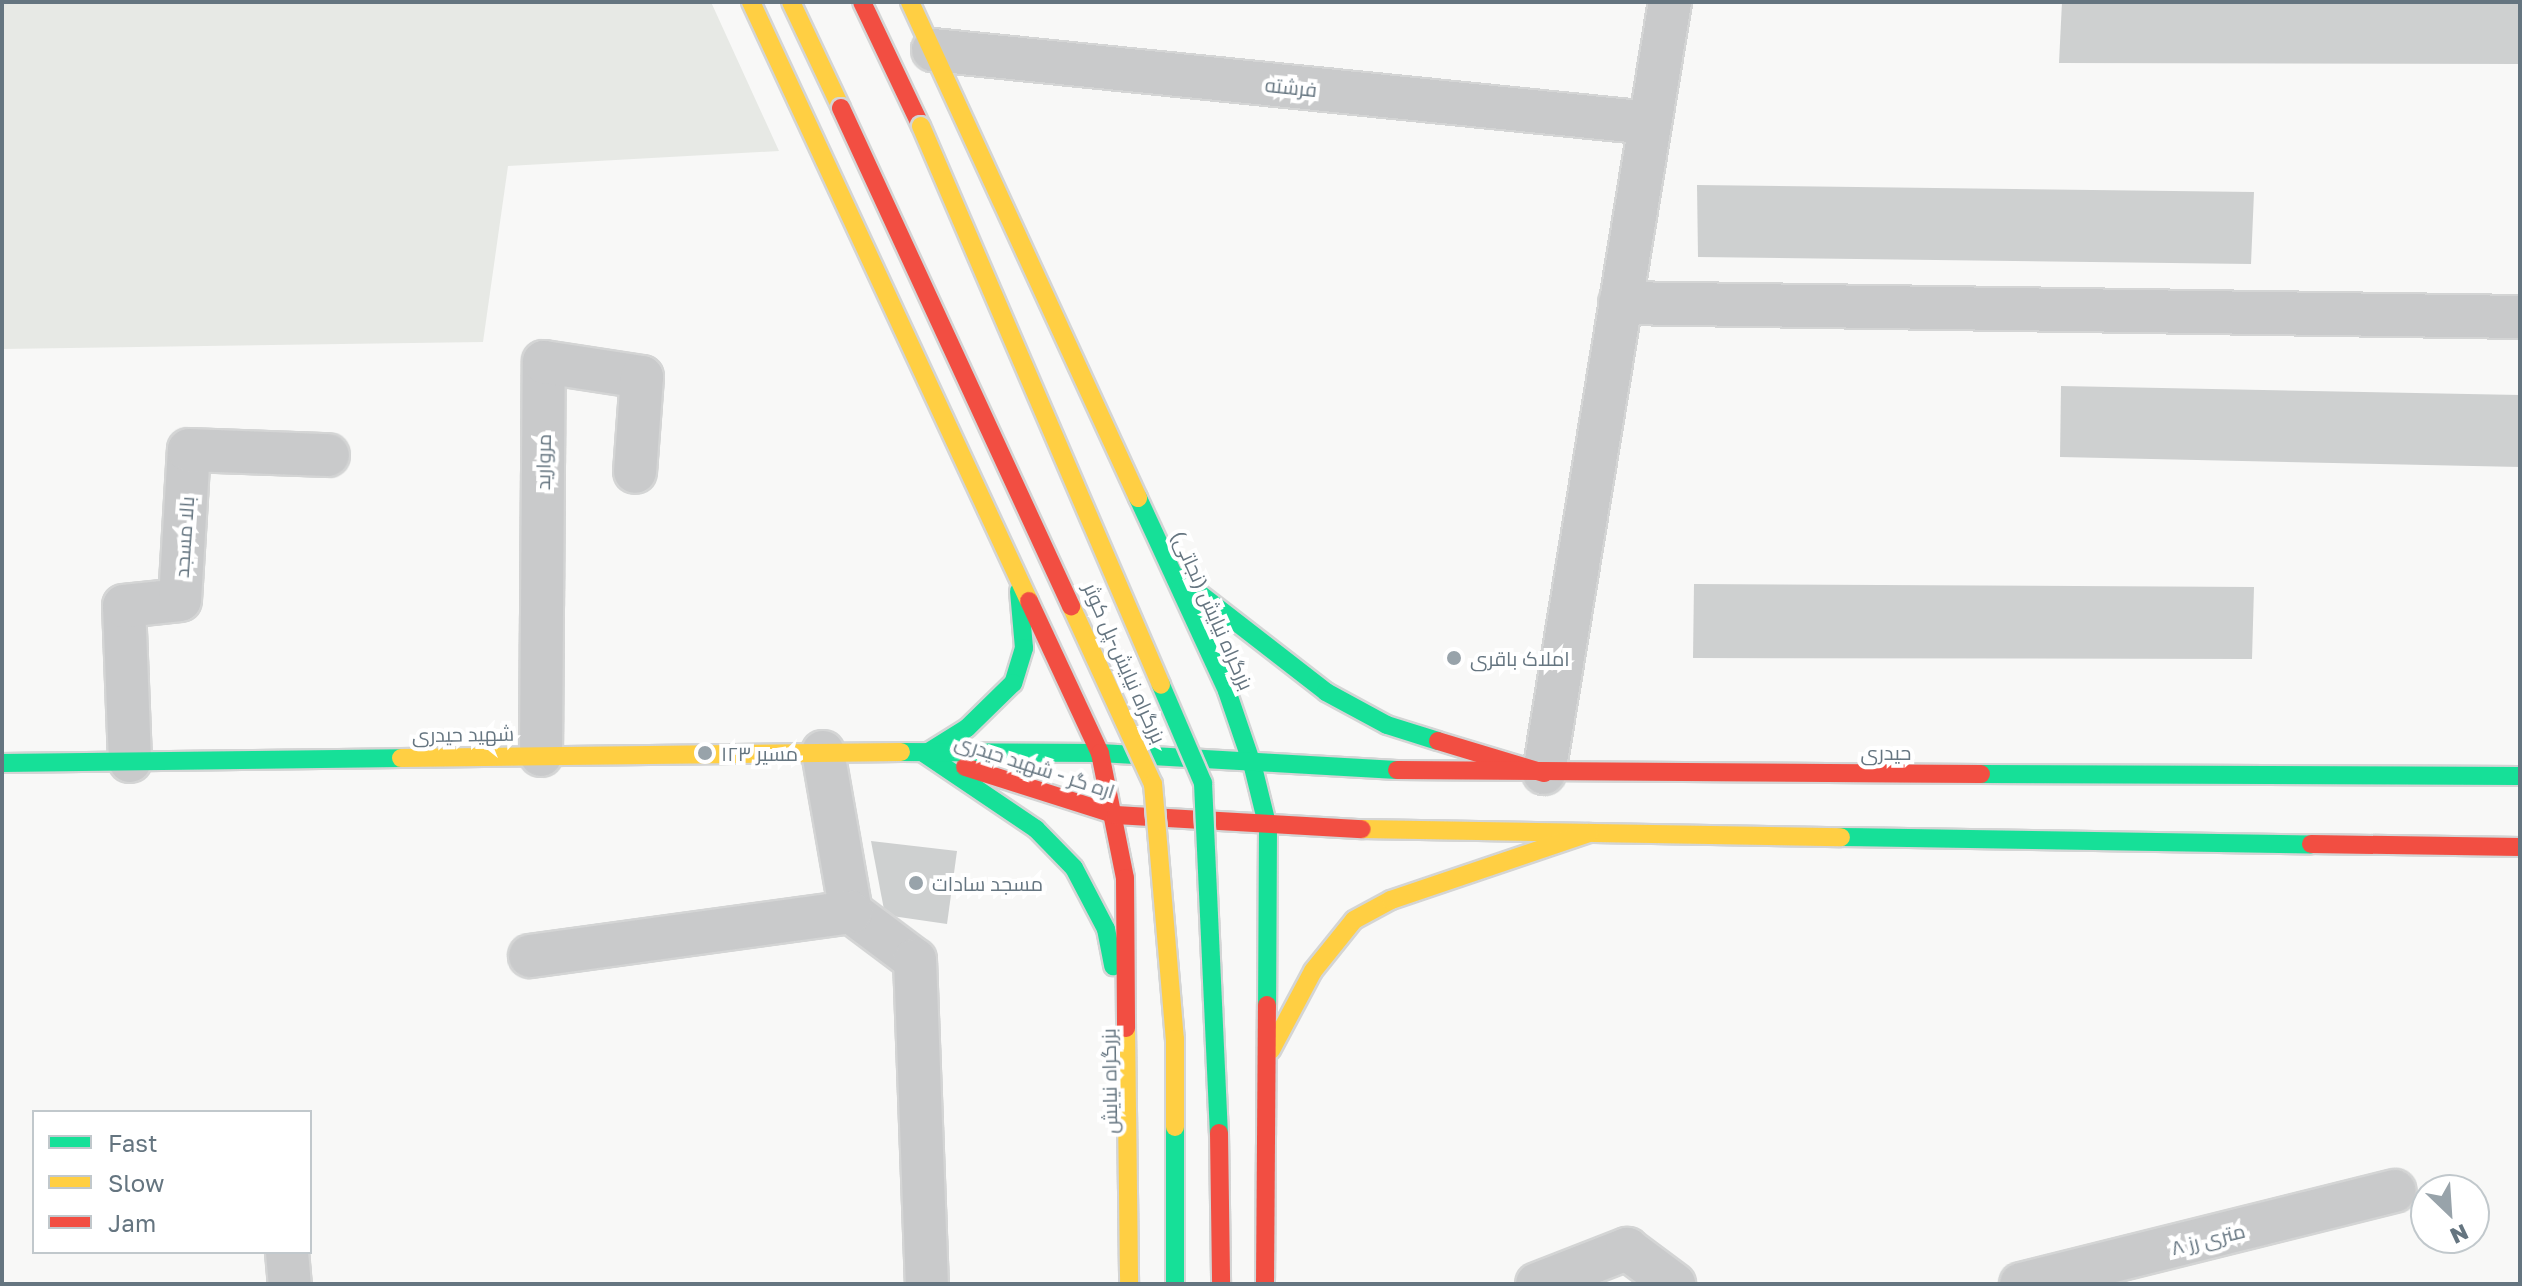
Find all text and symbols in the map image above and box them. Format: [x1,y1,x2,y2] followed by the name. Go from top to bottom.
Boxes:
[1264,72,1318,102] street label: فرشته
[531,434,555,490] street label: مروارید
[169,495,199,579] street label: بالا مسجد
[1167,527,1259,693] street label: بزرگراه نیایش (نجاتی)
[1079,579,1171,747] street label: بزرگراه نیایش-پل کوثر
[1470,646,1570,670] place label: املاک باقری
[1445,649,1463,667] marker: املاک باقری
[412,721,514,747] street label: شهید حیدری
[952,729,1118,803] street label: اره گر - شهید حیدری
[1861,740,1911,764] street label: حیدری
[721,741,798,765] place label: مسیر ۱۲۳
[696,744,714,762] marker: مسیر ۱۲۳
[932,871,1043,895] place label: مسجد سادات
[907,874,925,892] marker: مسجد سادات
[1096,1028,1122,1134] street label: بزرگراه نیایش
[32,1110,312,1254] legend
[108,1128,158,1157] text: Fast
[108,1168,164,1197] text: Slow
[2410,1174,2490,1254] north arrow
[108,1208,156,1237] text: Jam
[2168,1218,2248,1260] street label: ۸ متری رز
[2446,1219,2473,1250] text: N

